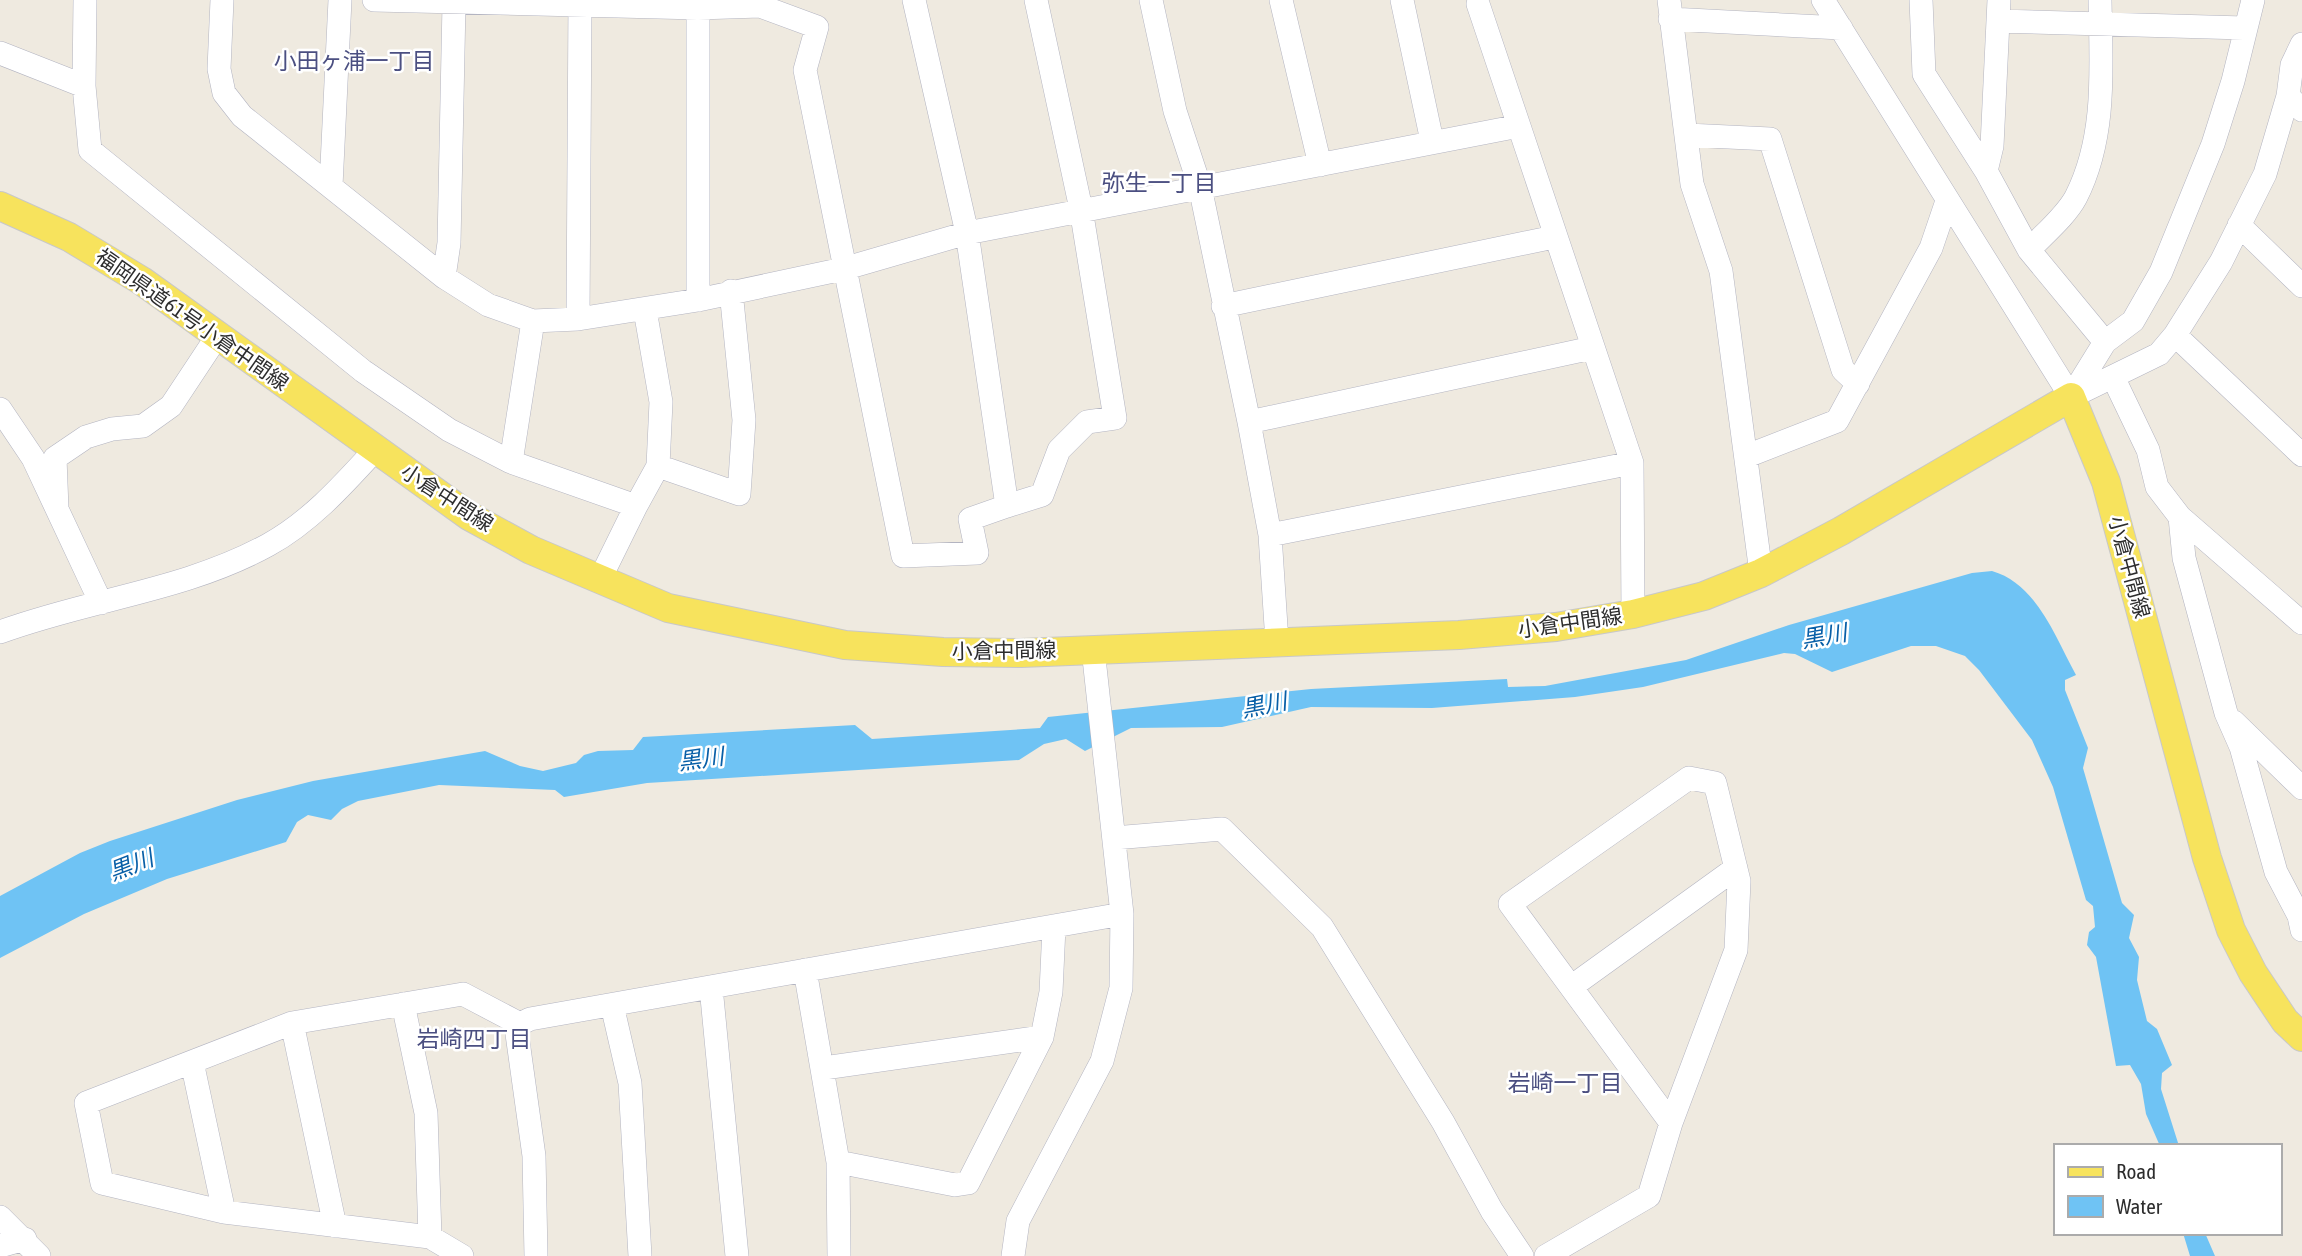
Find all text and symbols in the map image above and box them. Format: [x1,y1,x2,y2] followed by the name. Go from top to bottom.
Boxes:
[274,48,435,74] district label: 小田ヶ浦一丁目
[1102,170,1217,196] district label: 弥生一丁目
[92,243,294,395] street label: 福岡県道61号小倉中間線
[397,459,498,536] street label: 小倉中間線
[2105,513,2155,621] street label: 小倉中間線
[1516,603,1624,641] street label: 小倉中間線
[1799,619,1852,653] water label: 黒川
[951,637,1057,663] street label: 小倉中間線
[1239,687,1292,722] water label: 黒川
[676,743,729,775] water label: 黒川
[105,844,160,885] water label: 黒川
[417,1026,532,1052] district label: 岩崎四丁目
[1508,1070,1623,1096] district label: 岩崎一丁目
[2054,1144,2281,1235] legend
[2116,1159,2156,1183] text: Road
[2116,1194,2163,1218] text: Water

